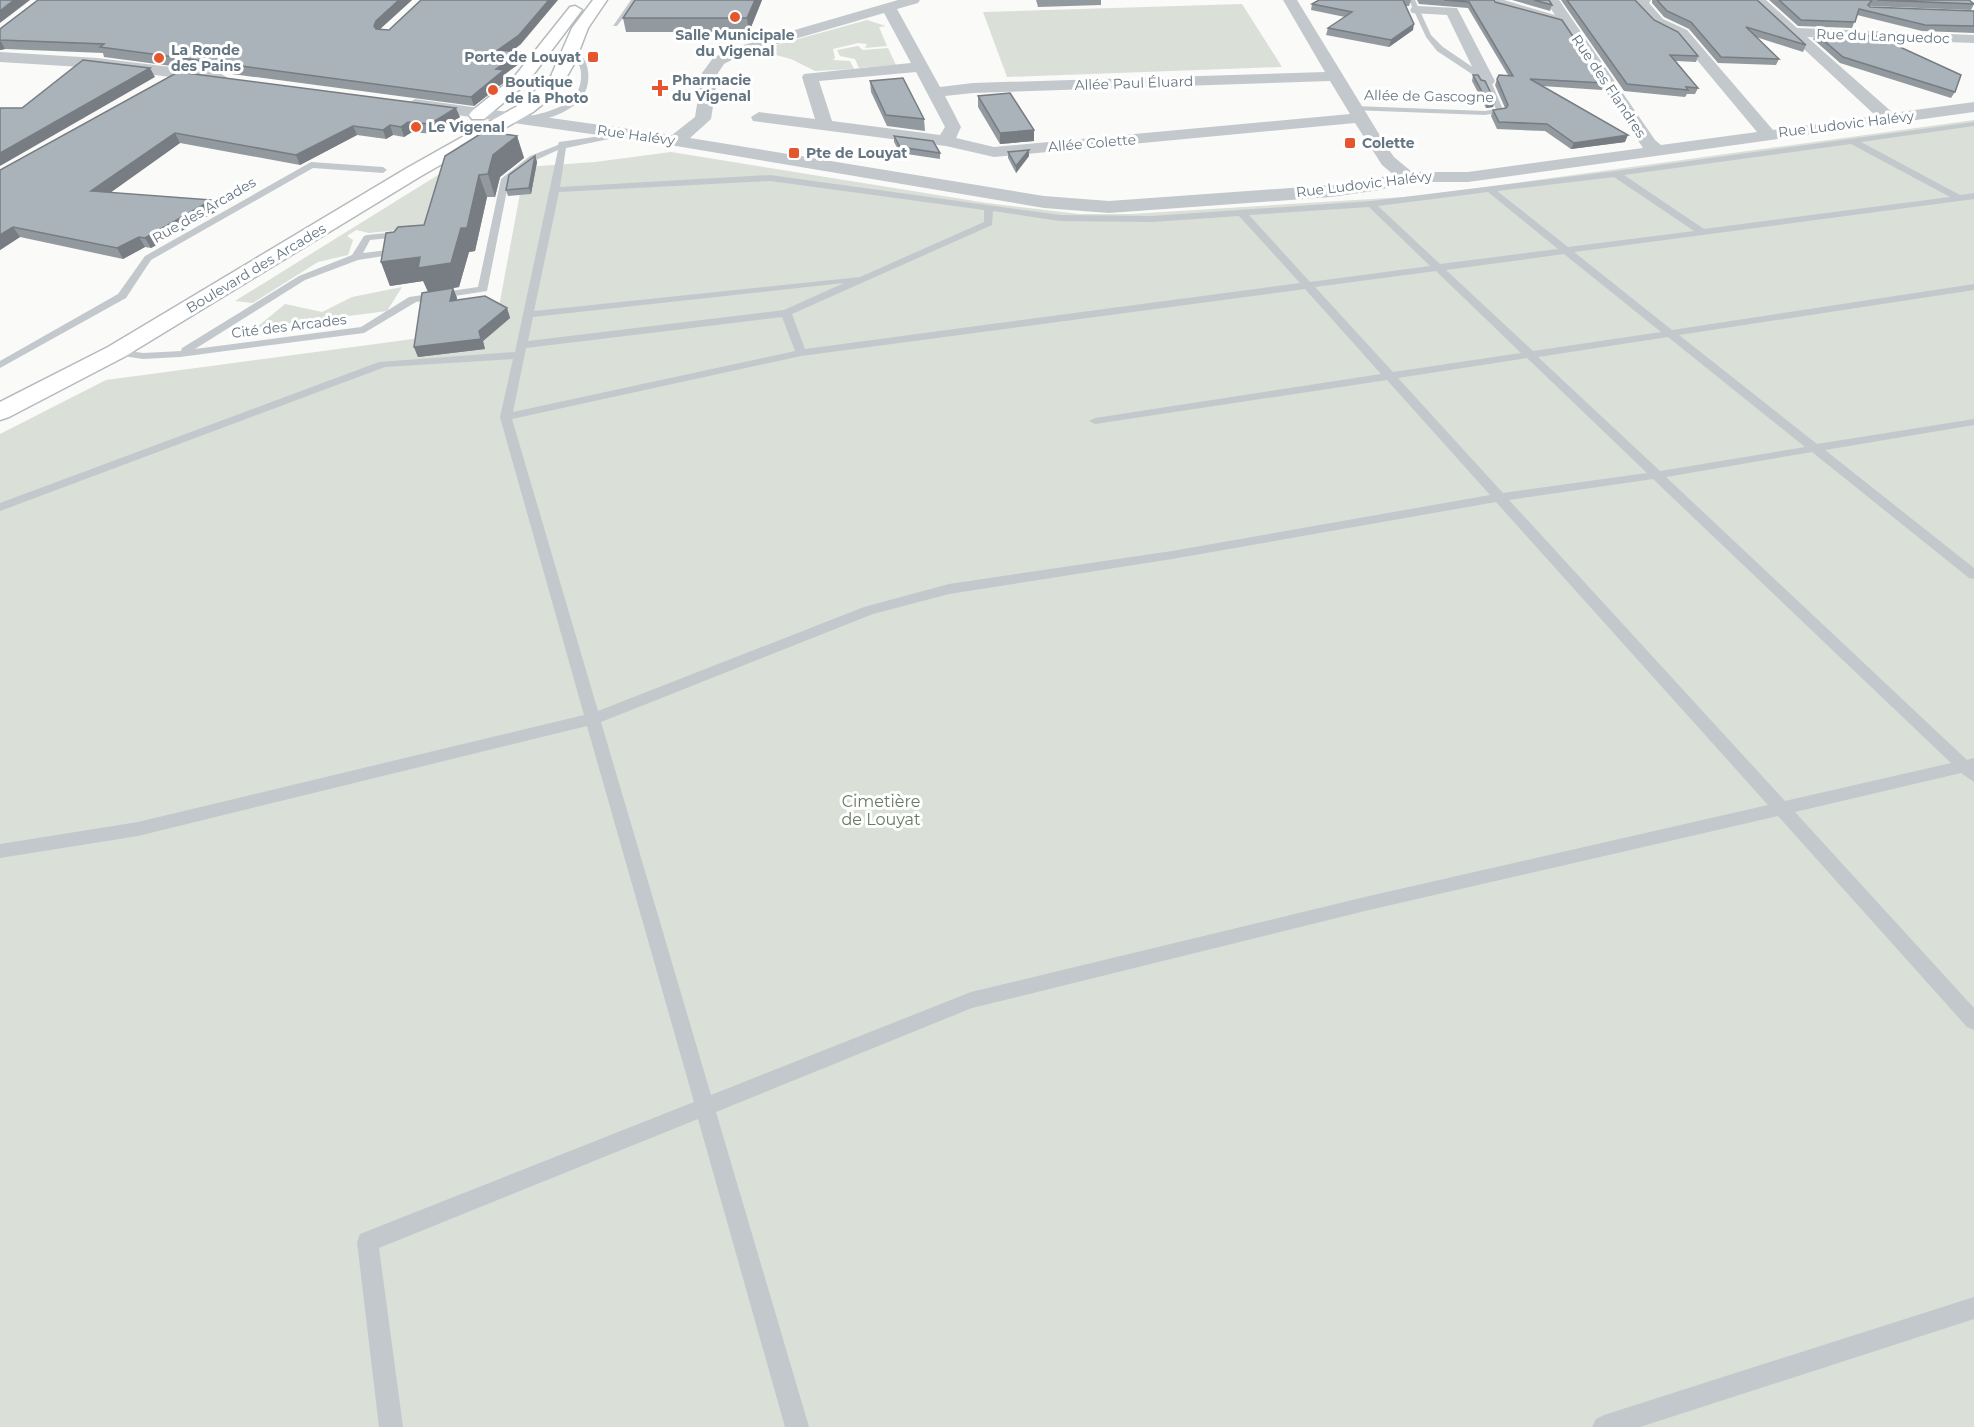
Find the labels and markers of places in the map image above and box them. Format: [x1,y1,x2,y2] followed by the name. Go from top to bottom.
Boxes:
[728,10,742,24] marker: Salle Municipale du Vigenal
[675,26,795,60] place label: Salle Municipale du Vigenal
[171,41,241,75] place label: La Ronde des Pains
[464,48,581,66] place label: Porte de Louyat
[586,50,600,64] marker: Porte de Louyat
[152,51,166,65] marker: La Ronde des Pains
[672,71,751,105] place label: Pharmacie du Vigenal
[505,73,588,107] place label: Boutique de la Photo
[653,81,667,95] marker: Pharmacie du Vigenal
[486,83,500,97] marker: Boutique de la Photo
[428,118,505,136] place label: Le Vigenal
[409,120,423,134] marker: Le Vigenal
[1362,134,1415,152] place label: Colette
[1343,136,1357,150] marker: Colette
[806,144,907,162] place label: Pte de Louyat
[787,146,801,160] marker: Pte de Louyat

